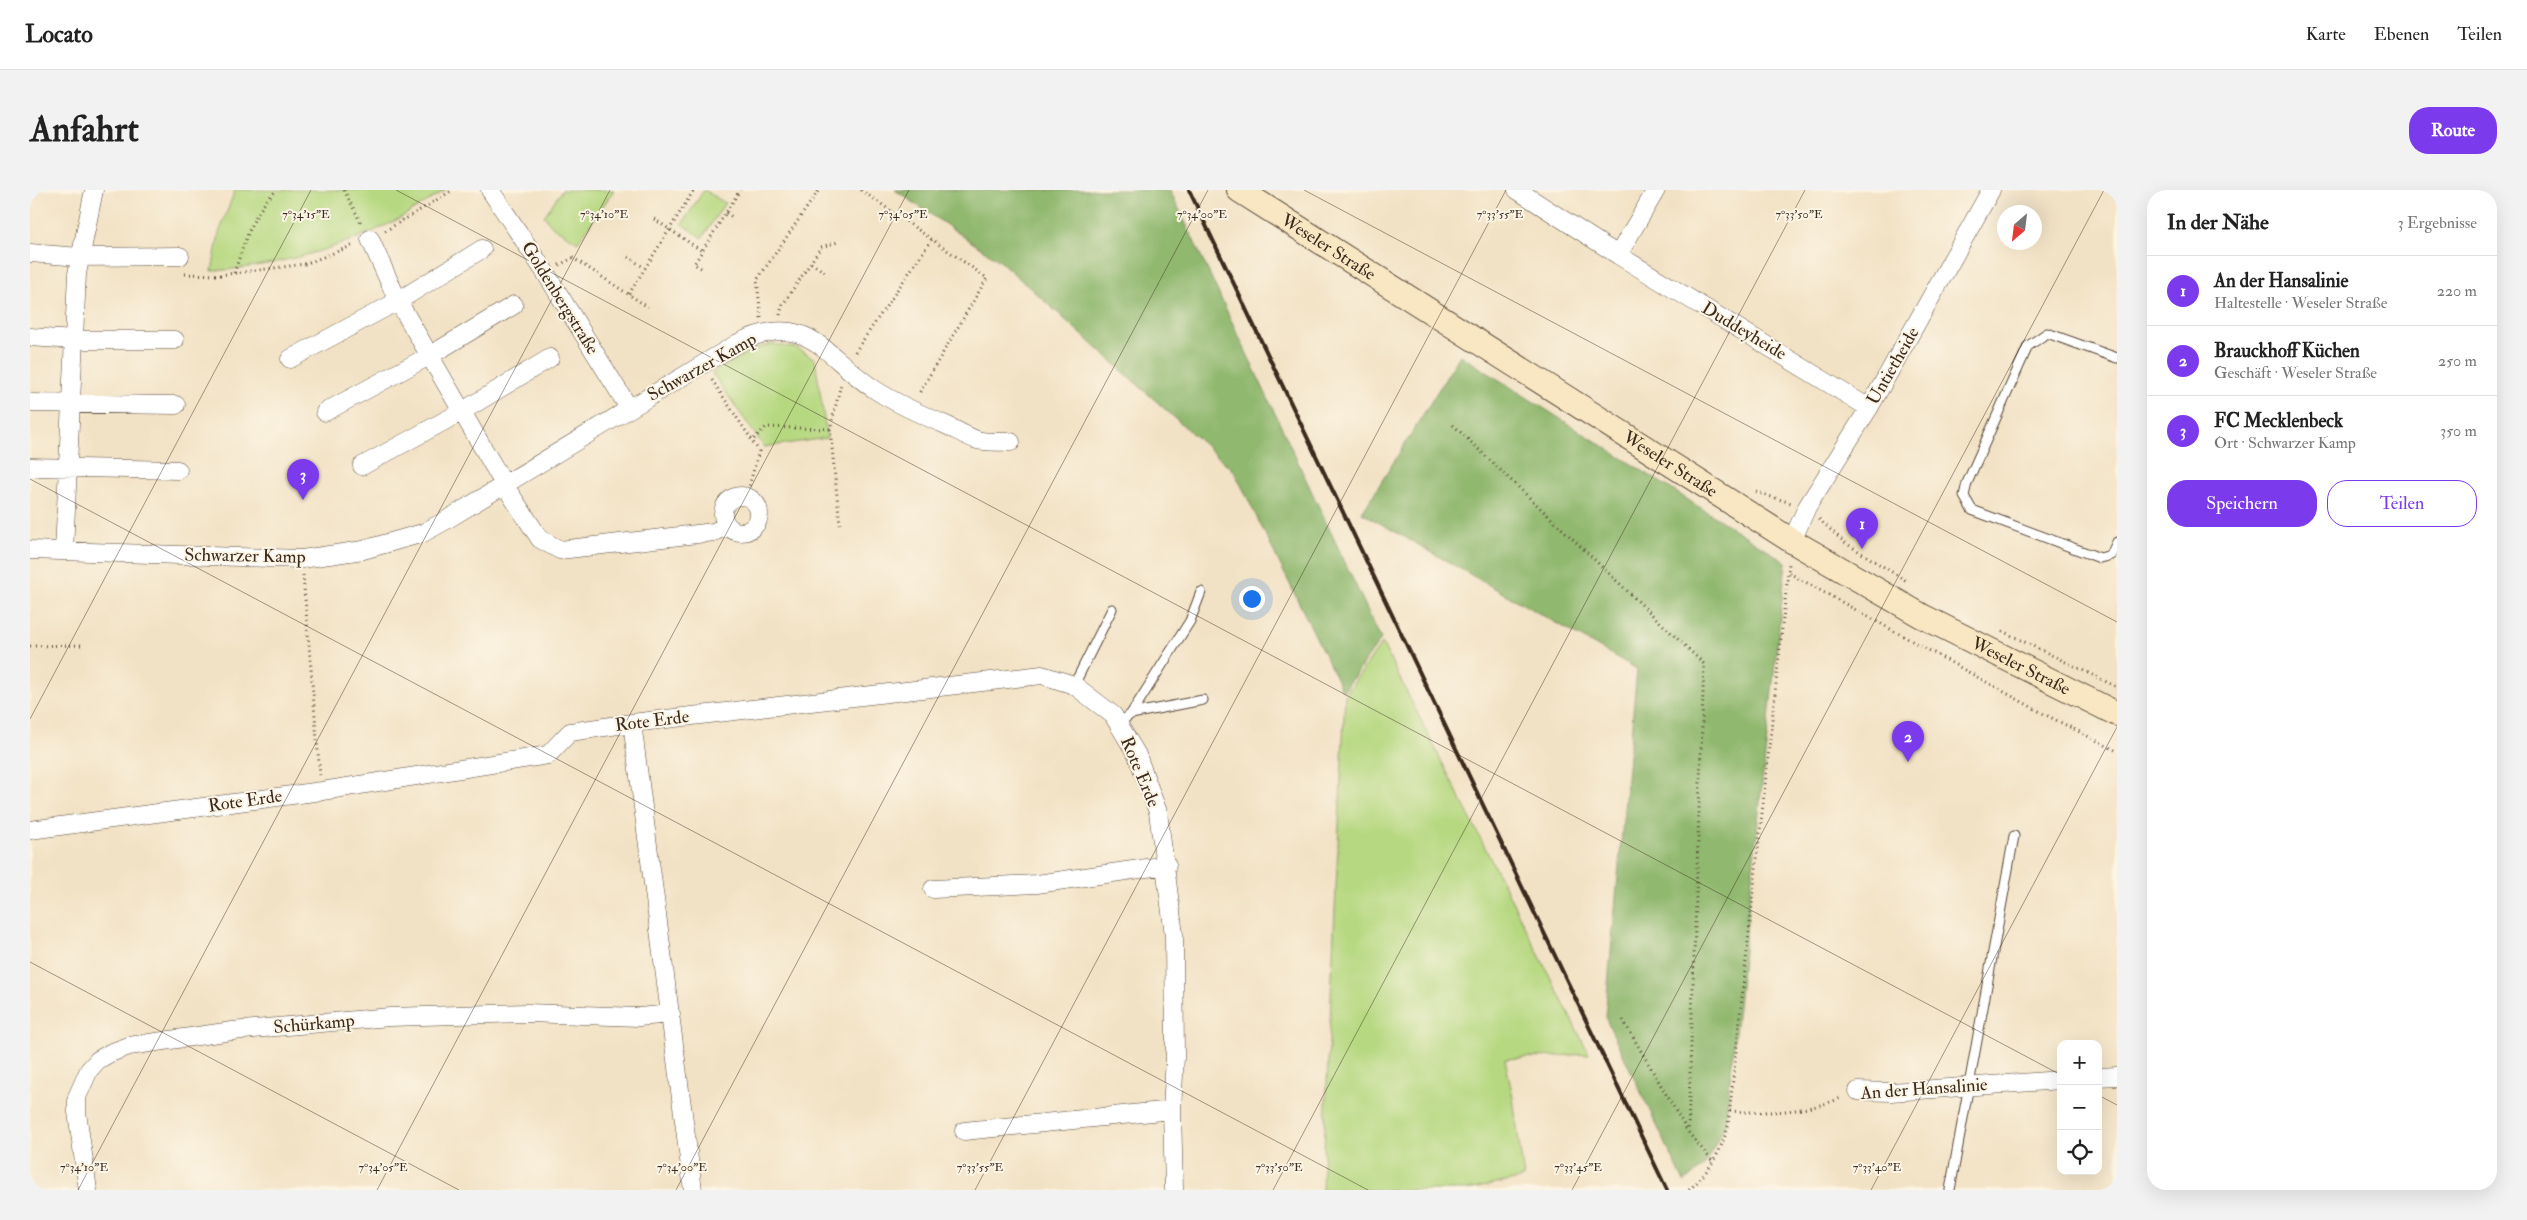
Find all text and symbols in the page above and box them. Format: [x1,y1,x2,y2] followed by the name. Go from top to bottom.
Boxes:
[25,19,93,50] text: Locato
[2306,23,2346,46] text: Karte
[2374,23,2429,46] text: Ebenen
[2457,23,2502,46] text: Teilen
[2409,107,2497,154] button: Route
[30,108,139,152] text: Anfahrt
[1997,205,2042,250] north arrow
[282,207,330,222] text: 7°34'15"E
[580,207,628,222] text: 7°34'10"E
[878,207,928,222] text: 7°34'05"E
[1177,207,1227,222] text: 7°34'00"E
[1477,207,1524,222] text: 7°33'55"E
[1775,207,1823,222] text: 7°33'50"E
[1276,208,1381,286] street label: Weseler Straße
[2167,209,2269,236] text: In der Nähe
[2397,213,2477,233] text: 3 Ergebnisse
[516,237,604,359] street label: Goldenbergstraße
[2214,269,2348,293] text: An der Hansalinie
[2180,281,2186,301] text: 1
[2437,281,2477,301] text: 220 m
[2214,293,2387,313] text: Haltestelle · Weseler Straße
[1697,297,1791,366] street label: Duddeyheide
[1862,323,1925,409] street label: Untietheide
[643,328,761,406] street label: Schwarzer Kamp
[2214,339,2360,363] text: Brauckhoff Küchen
[2179,351,2187,371] text: 2
[2438,351,2477,371] text: 250 m
[2214,363,2377,383] text: Geschäft · Weseler Straße
[2214,409,2343,433] text: FC Mecklenbeck
[2180,421,2186,441] text: 3
[2440,421,2477,441] text: 350 m
[1618,425,1722,503] street label: Weseler Straße
[2214,433,2356,453] text: Ort · Schwarzer Kamp
[287,459,319,500] pin: 3
[2167,480,2317,527] button: Speichern
[2327,480,2477,527] button: Teilen
[1846,508,1878,549] pin: 1
[184,543,306,569] street label: Schwarzer Kamp
[1239,586,1265,612] your location
[1967,631,2075,700] street label: Weseler Straße
[614,705,691,737] street label: Rote Erde
[1892,721,1924,762] pin: 2
[1115,733,1165,811] street label: Rote Erde
[207,784,284,818] street label: Rote Erde
[272,1009,356,1039] street label: Schürkamp
[2057,1040,2102,1175] map controls
[2057,1040,2102,1085] button: +
[1859,1073,1989,1105] street label: An der Hansalinie
[2057,1085,2102,1130] button: −
[2057,1130,2102,1175] button: locate
[60,1160,108,1175] text: 7°34'10"E
[358,1160,408,1175] text: 7°34'05"E
[657,1160,707,1175] text: 7°34'00"E
[957,1160,1004,1175] text: 7°33'55"E
[1255,1160,1303,1175] text: 7°33'50"E
[1554,1160,1602,1175] text: 7°33'45"E
[1853,1160,1902,1175] text: 7°33'40"E

